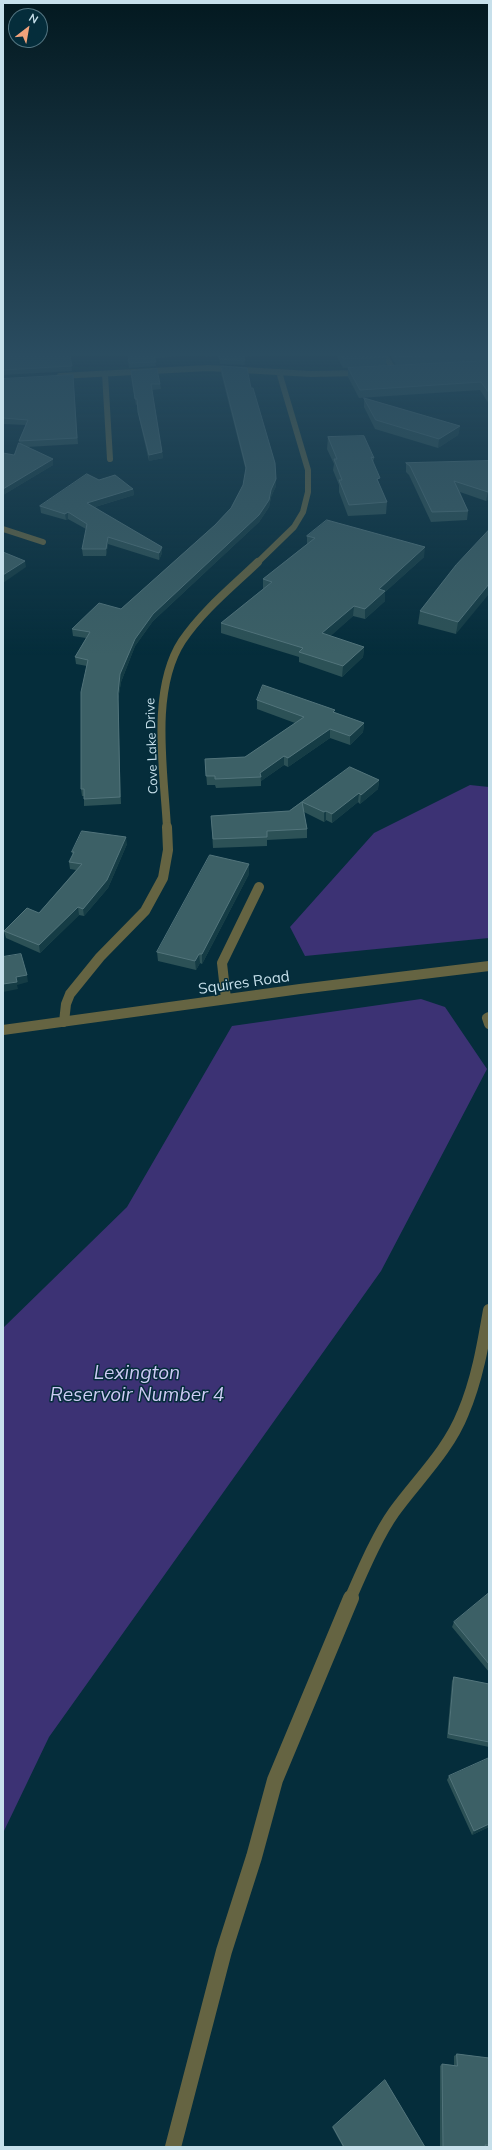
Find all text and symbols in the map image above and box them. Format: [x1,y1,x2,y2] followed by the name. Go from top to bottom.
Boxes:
[8,8,48,48] north arrow
[26,10,41,27] text: N
[143,698,161,794] street label: Cove Lake Drive
[197,968,291,998] street label: Squires Road
[50,1362,224,1406] water label: Lexington Reservoir Number 4

